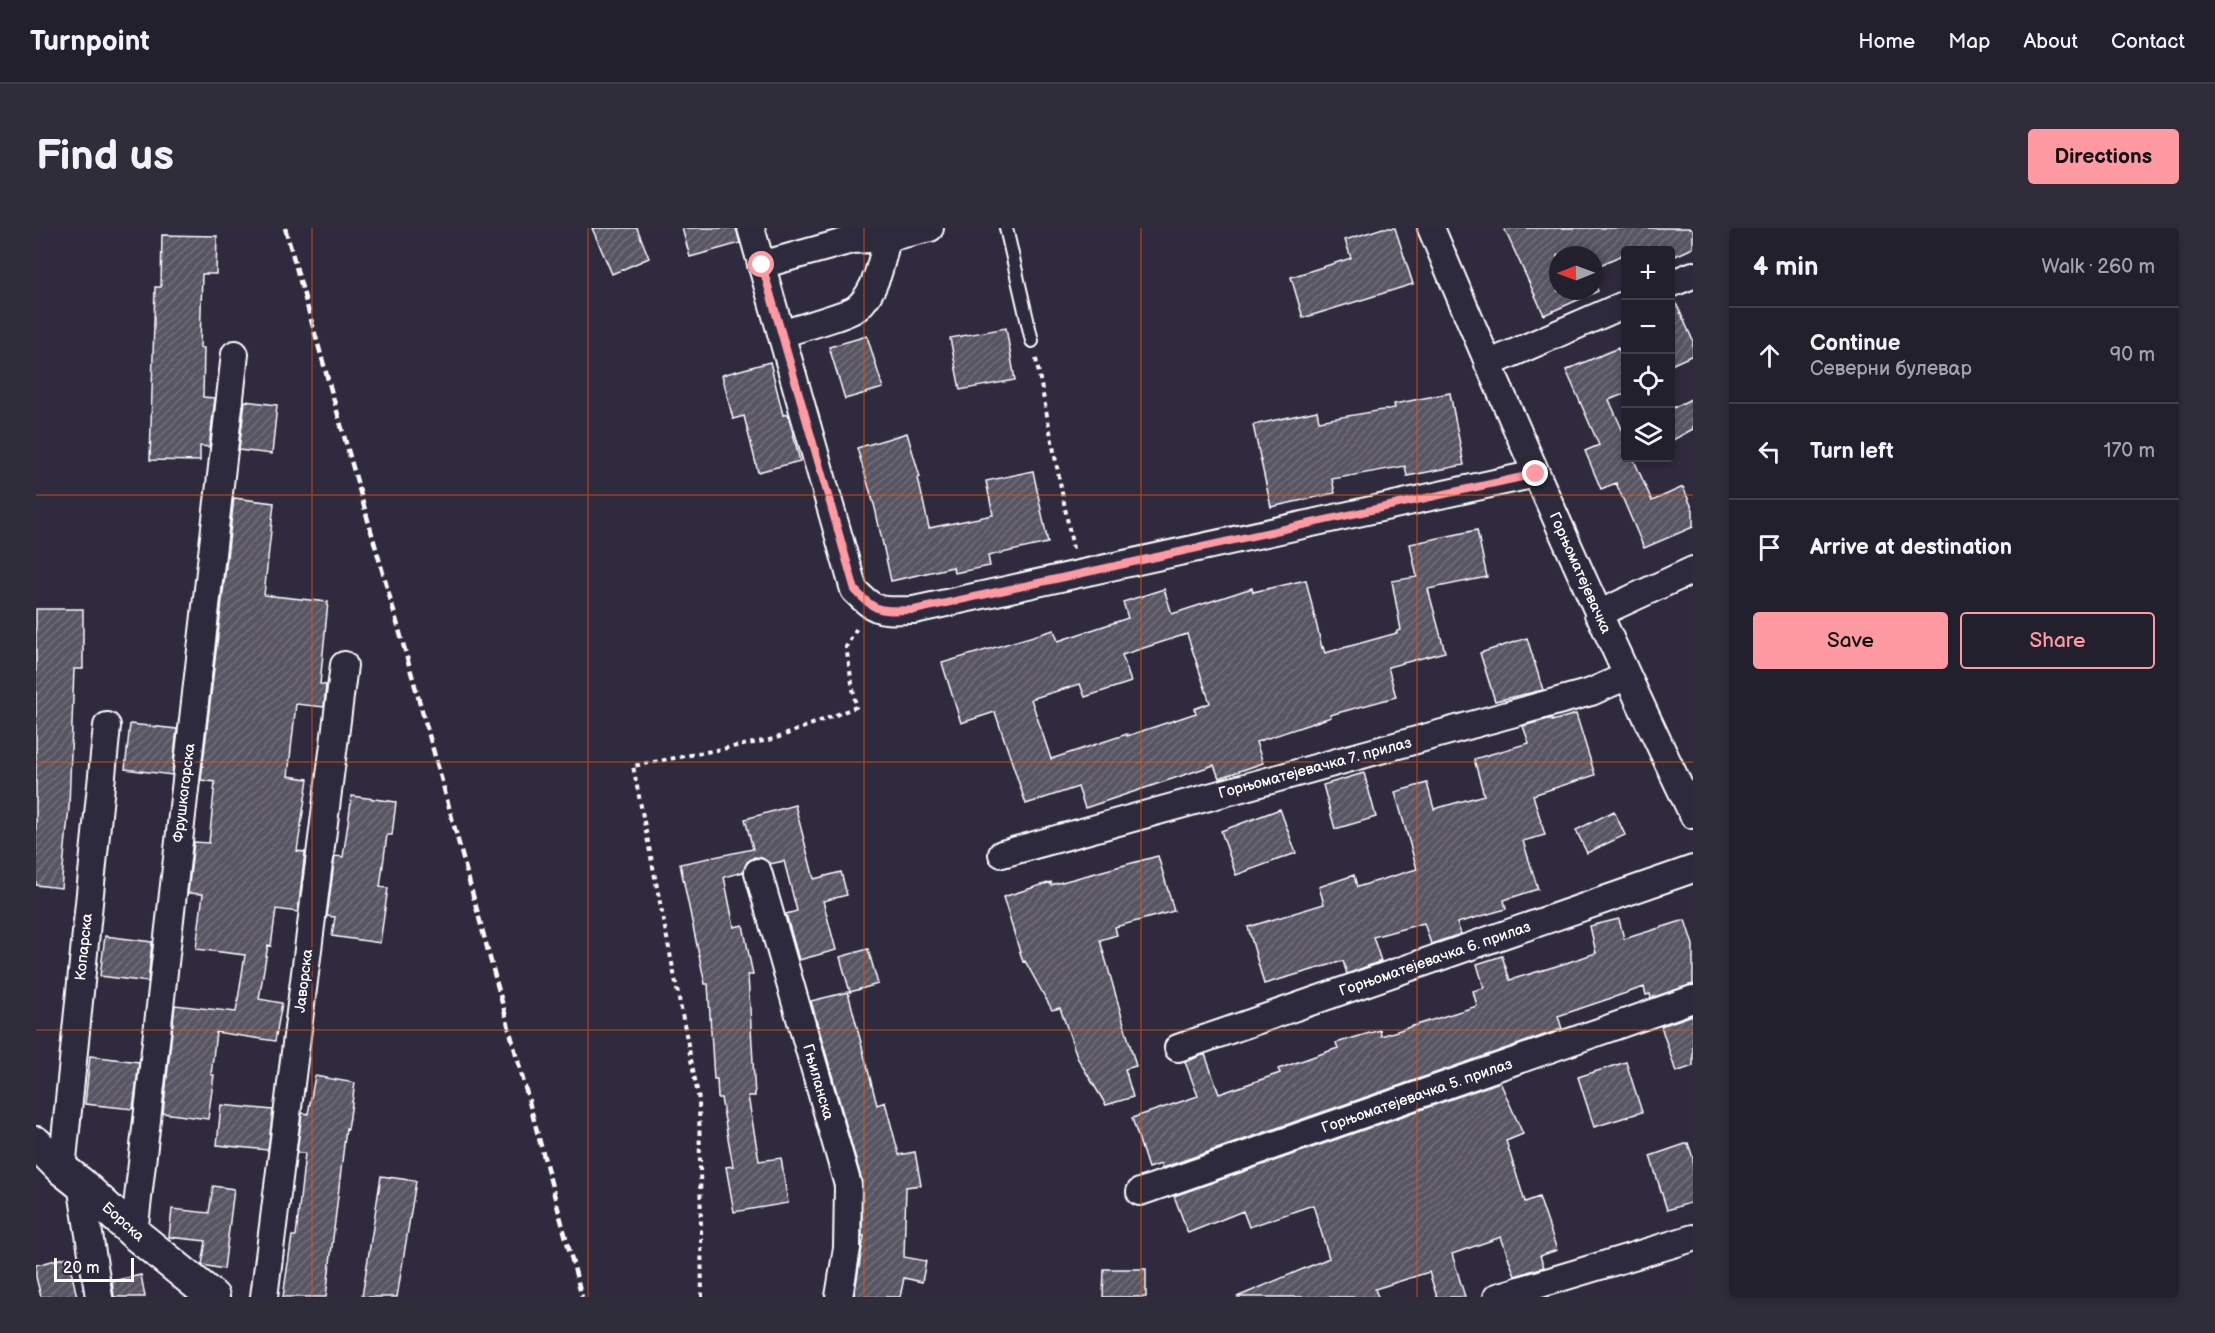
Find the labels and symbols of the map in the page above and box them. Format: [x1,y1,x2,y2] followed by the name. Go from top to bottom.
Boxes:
[1549,246,1603,300] north arrow
[748,251,774,277] route start
[1522,460,1548,486] route end
[1545,509,1615,637] street label: Горњоматејевачка
[1216,733,1414,803] street label: Горњоматејевачка 7. прилаз
[168,742,200,844] street label: Фрушкогорска
[71,912,97,982] street label: Копарска
[1337,917,1533,1001] street label: Горњоматејевачка 6. прилаз
[291,948,317,1014] street label: Јаворска
[798,1042,838,1122] street label: Гњиланска
[1319,1054,1515,1138] street label: Горњоматејевачка 5. прилаз
[98,1198,148,1246] street label: Борска
[54,1255,134,1282] scale bar

